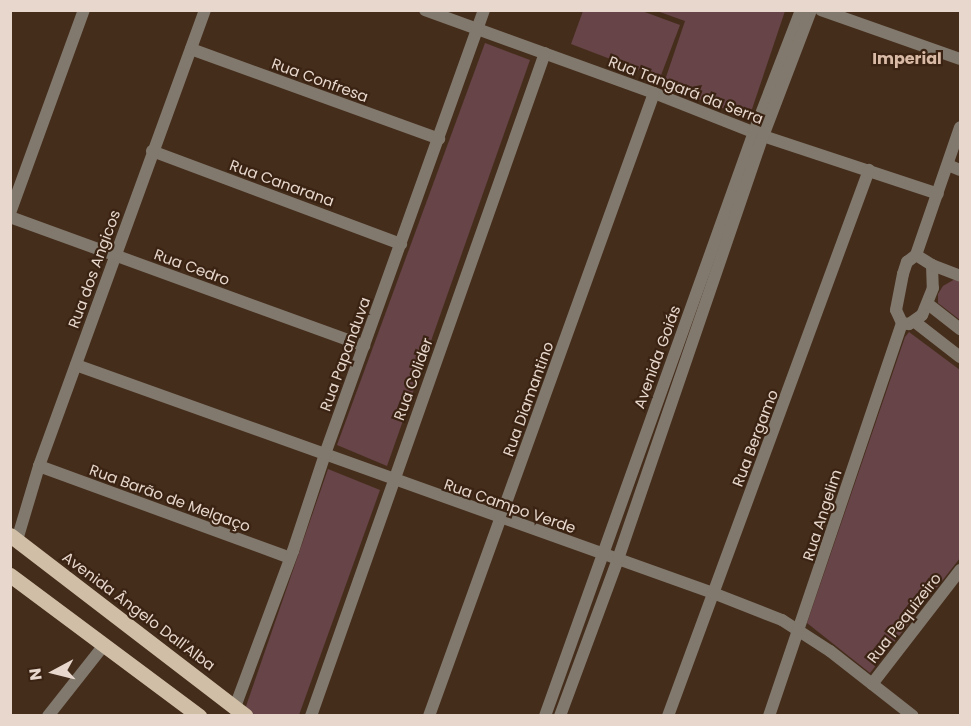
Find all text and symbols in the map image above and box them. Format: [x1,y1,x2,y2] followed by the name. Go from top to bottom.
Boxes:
[872,49,942,69] district label: Imperial
[606,52,766,128] street label: Rua Tangará da Serra
[269,54,371,106] street label: Rua Confresa
[227,156,337,210] street label: Rua Canarana
[64,207,124,331] street label: Rua dos Angicos
[152,245,232,289] street label: Rua Cedro
[316,295,374,413] street label: Rua Papanduva
[630,303,684,411] street label: Avenida Goiás
[390,335,436,423] street label: Rua Colider
[499,339,557,459] street label: Rua Diamantino
[728,387,782,489] street label: Rua Bergamo
[87,460,253,536] street label: Rua Barão de Melgaço
[799,467,845,563] street label: Rua Angelim
[442,475,578,537] street label: Rua Campo Verde
[59,548,219,674] street label: Avenida Ângelo Dall'Alba
[863,569,945,667] street label: Rua Pequizeiro
[24,642,84,702] north arrow
[23,667,48,682] text: N

